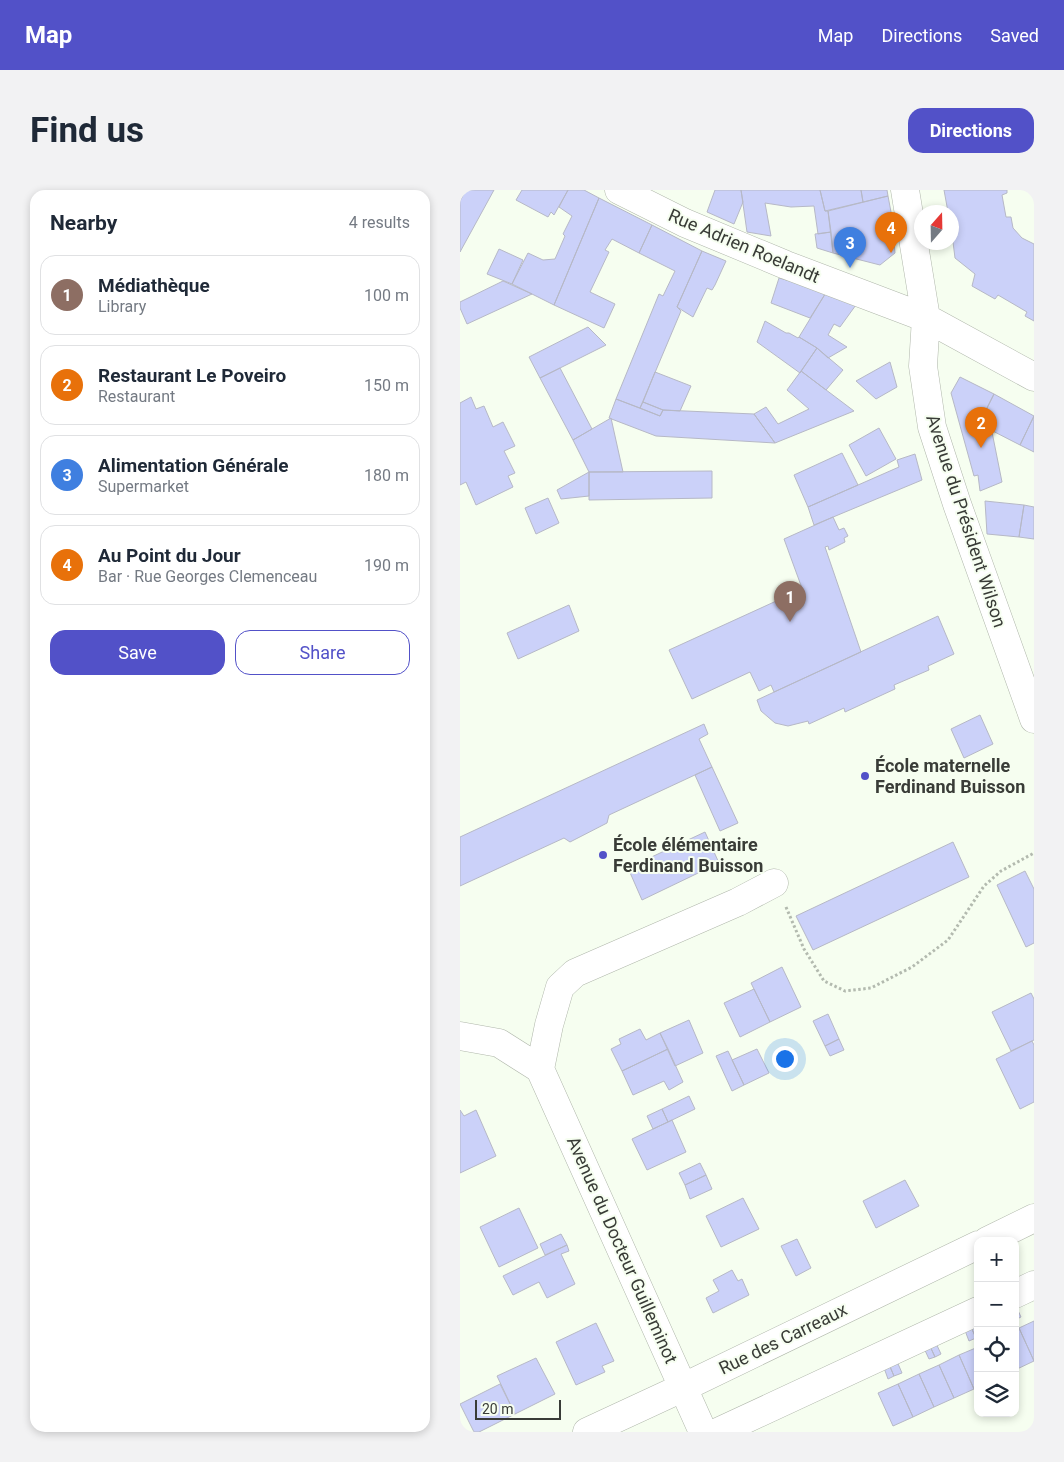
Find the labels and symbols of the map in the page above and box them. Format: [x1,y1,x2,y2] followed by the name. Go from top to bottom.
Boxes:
[665,204,823,287] street label: Rue Adrien Roelandt
[914,205,959,250] north arrow
[875,212,907,253] pin: 4
[834,227,866,268] pin: 3
[965,407,997,448] pin: 2
[922,412,1011,630] street label: Avenue du Président Wilson
[774,581,806,622] pin: 1
[875,755,1025,797] place label: École maternelle Ferdinand Buisson
[859,770,871,782] marker: École maternelle Ferdinand Buisson
[613,834,763,876] place label: École élémentaire Ferdinand Buisson
[597,849,609,861] marker: École élémentaire Ferdinand Buisson
[772,1046,798,1072] your location
[563,1133,682,1367] street label: Avenue du Docteur Guilleminot
[715,1298,850,1379] street label: Rue des Carreaux
[475,1397,561,1420] scale bar

